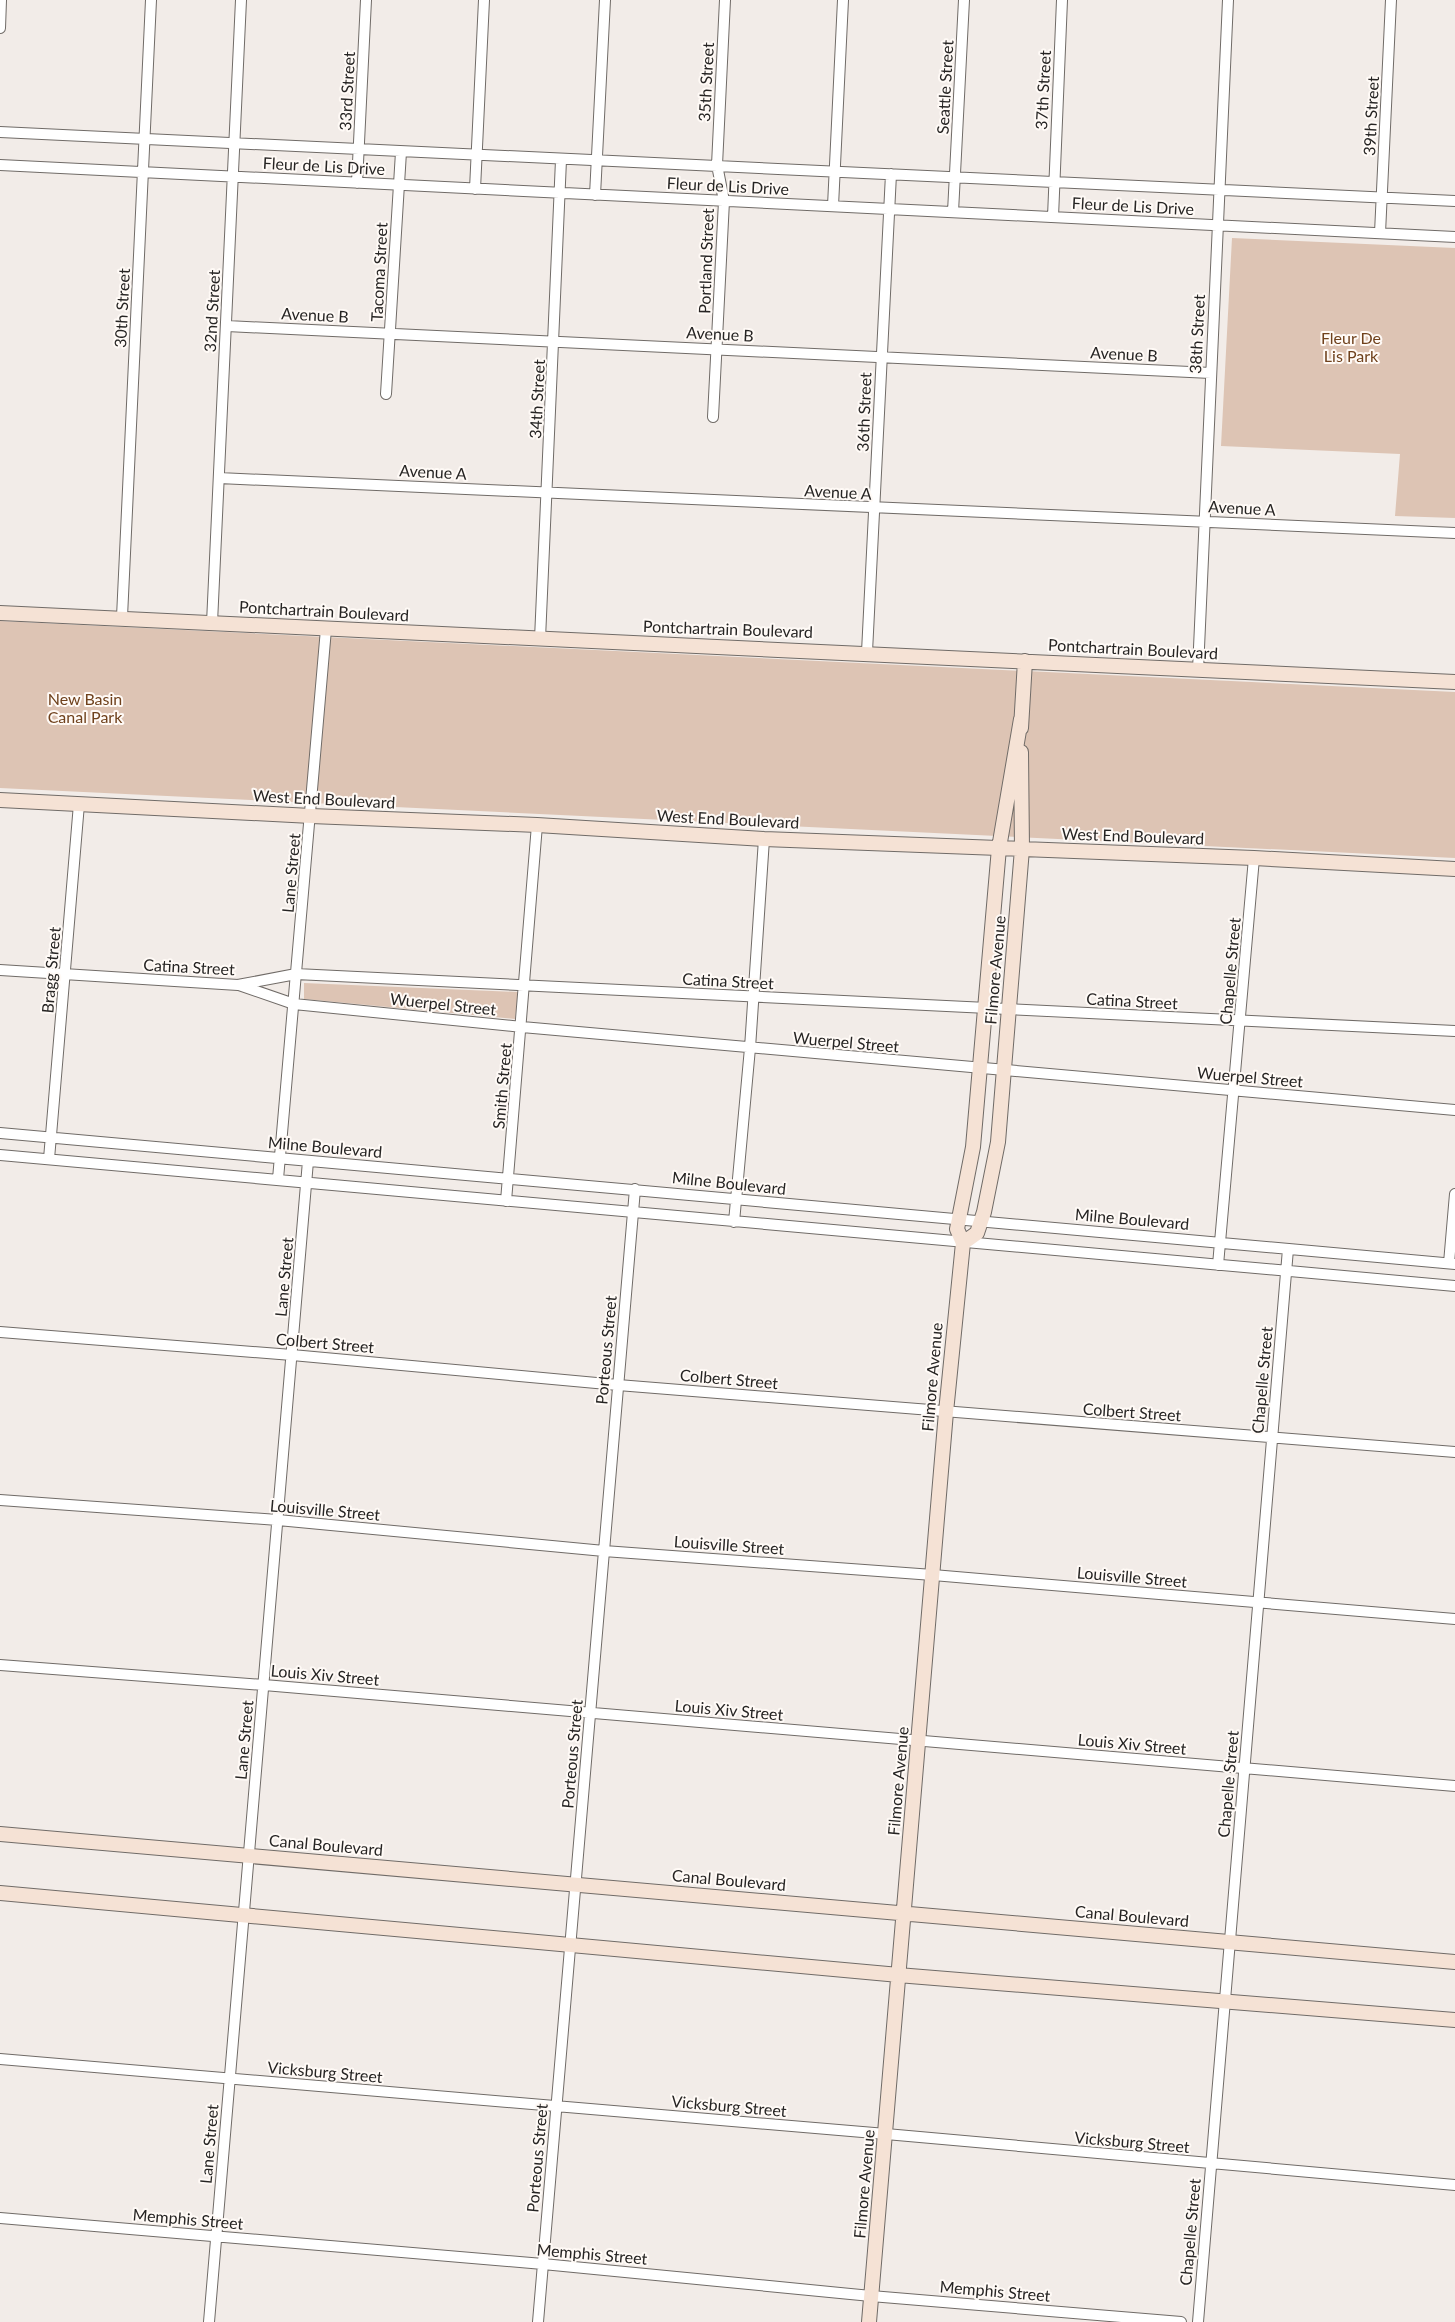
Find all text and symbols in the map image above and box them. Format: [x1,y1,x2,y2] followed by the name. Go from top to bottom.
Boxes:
[933,39,956,135] street label: Seattle Street
[694,42,717,122] street label: 35th Street
[1031,50,1054,130] street label: 37th Street
[335,51,358,131] street label: 33rd Street
[1359,76,1382,156] street label: 39th Street
[262,153,386,178] street label: Fleur de Lis Drive
[666,173,790,198] street label: Fleur de Lis Drive
[1071,193,1195,218] street label: Fleur de Lis Drive
[694,208,717,314] street label: Portland Street
[366,222,391,322] street label: Tacoma Street
[110,268,133,348] street label: 30th Street
[200,269,223,353] street label: 32nd Street
[1185,294,1208,374] street label: 38th Street
[281,303,349,326] street label: Avenue B
[686,322,754,345] street label: Avenue B
[1321,328,1381,365] park label: Fleur De Lis Park
[1090,342,1158,365] street label: Avenue B
[525,359,548,439] street label: 34th Street
[853,372,874,452] street label: 36th Street
[399,460,467,483] street label: Avenue A
[804,480,872,503] street label: Avenue A
[1208,496,1276,519] street label: Avenue A
[239,597,409,624] street label: Pontchartrain Boulevard
[643,616,813,641] street label: Pontchartrain Boulevard
[1048,635,1218,662] street label: Pontchartrain Boulevard
[48,689,123,726] park label: New Basin Canal Park
[252,785,396,812] street label: West End Boulevard
[656,805,800,832] street label: West End Boulevard
[1061,824,1205,847] street label: West End Boulevard
[278,832,303,914] street label: Lane Street
[980,915,1009,1025] street label: Filmore Avenue
[1215,916,1244,1025] street label: Chapelle Street
[37,926,64,1014] street label: Bragg Street
[143,955,235,978] street label: Catina Street
[682,969,774,992] street label: Catina Street
[389,988,497,1019] street label: Wuerpel Street
[1086,989,1178,1012] street label: Catina Street
[792,1027,900,1056] street label: Wuerpel Street
[488,1042,515,1130] street label: Smith Street
[1196,1062,1304,1091] street label: Wuerpel Street
[267,1132,383,1161] street label: Milne Boulevard
[671,1167,787,1198] street label: Milne Boulevard
[1074,1204,1190,1233] street label: Milne Boulevard
[271,1236,296,1318] street label: Lane Street
[591,1294,620,1405] street label: Porteous Street
[917,1322,946,1432] street label: Filmore Avenue
[1247,1325,1276,1434] street label: Chapelle Street
[275,1329,375,1356] street label: Colbert Street
[679,1365,779,1392] street label: Colbert Street
[1082,1399,1182,1424] street label: Colbert Street
[269,1495,381,1524] street label: Louisville Street
[673,1531,785,1558] street label: Louisville Street
[1076,1562,1188,1591] street label: Louisville Street
[270,1660,380,1689] street label: Louis Xiv Street
[674,1695,784,1724] street label: Louis Xiv Street
[557,1698,586,1809] street label: Porteous Street
[231,1699,256,1781] street label: Lane Street
[883,1726,912,1836] street label: Filmore Avenue
[1077,1729,1187,1758] street label: Louis Xiv Street
[1213,1729,1242,1838] street label: Chapelle Street
[268,1830,384,1859] street label: Canal Boulevard
[671,1865,787,1894] street label: Canal Boulevard
[1074,1901,1190,1930] street label: Canal Boulevard
[267,2057,384,2086] street label: Vicksburg Street
[671,2091,788,2120] street label: Vicksburg Street
[522,2102,551,2213] street label: Porteous Street
[196,2103,221,2185] street label: Lane Street
[1074,2127,1191,2156] street label: Vicksburg Street
[849,2129,878,2239] street label: Filmore Avenue
[1175,2177,1204,2286] street label: Chapelle Street
[132,2204,244,2233] street label: Memphis Street
[536,2239,648,2268] street label: Memphis Street
[939,2276,1051,2305] street label: Memphis Street

